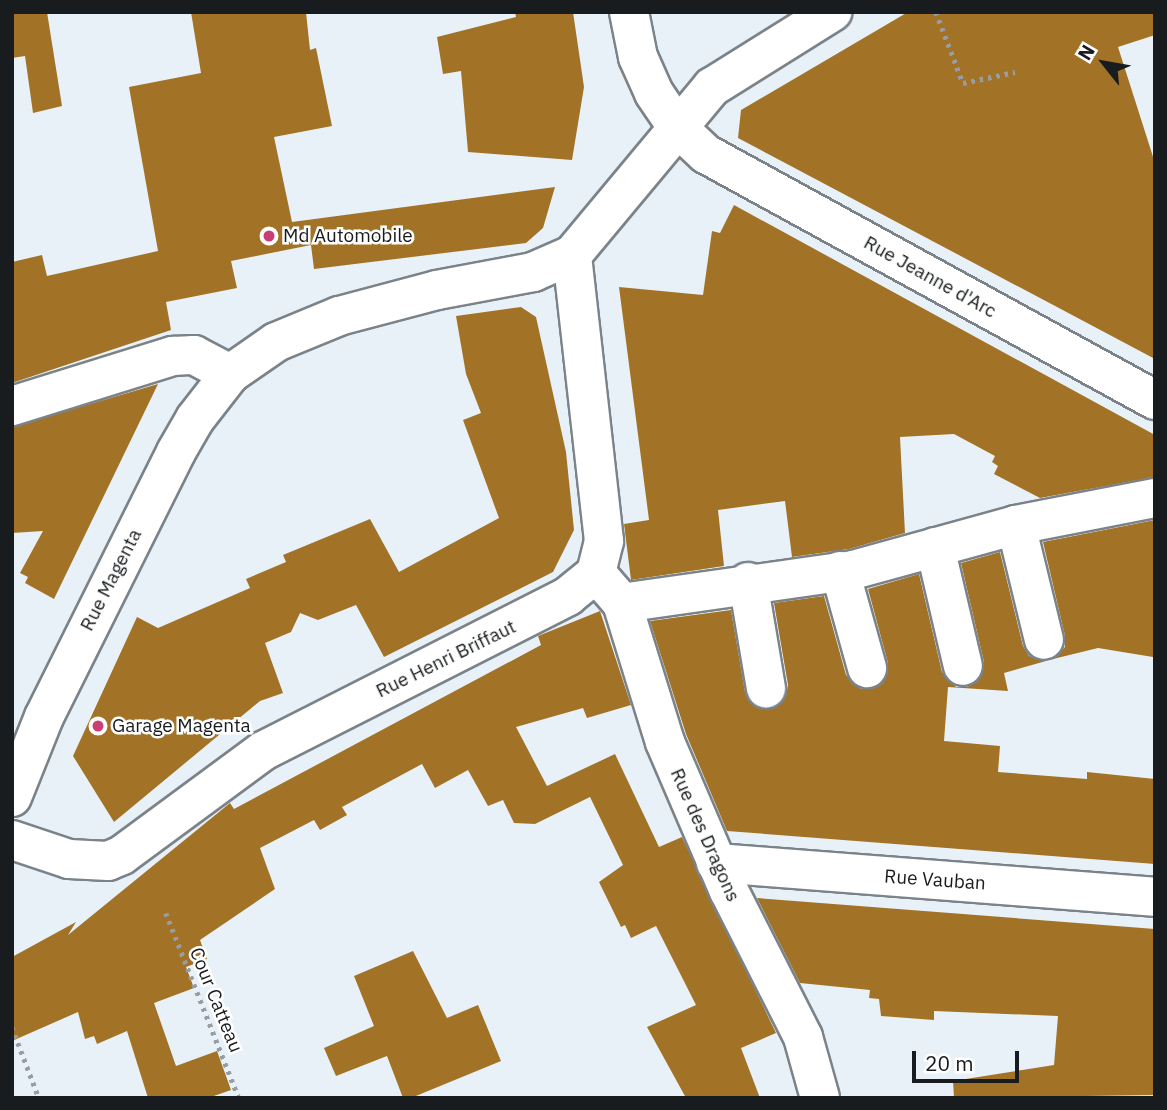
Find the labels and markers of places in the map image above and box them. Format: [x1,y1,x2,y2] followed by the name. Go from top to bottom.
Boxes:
[283,225,413,247] place label: Md Automobile
[261,228,277,244] marker: Md Automobile
[112,715,251,737] place label: Garage Magenta
[90,718,106,734] marker: Garage Magenta

